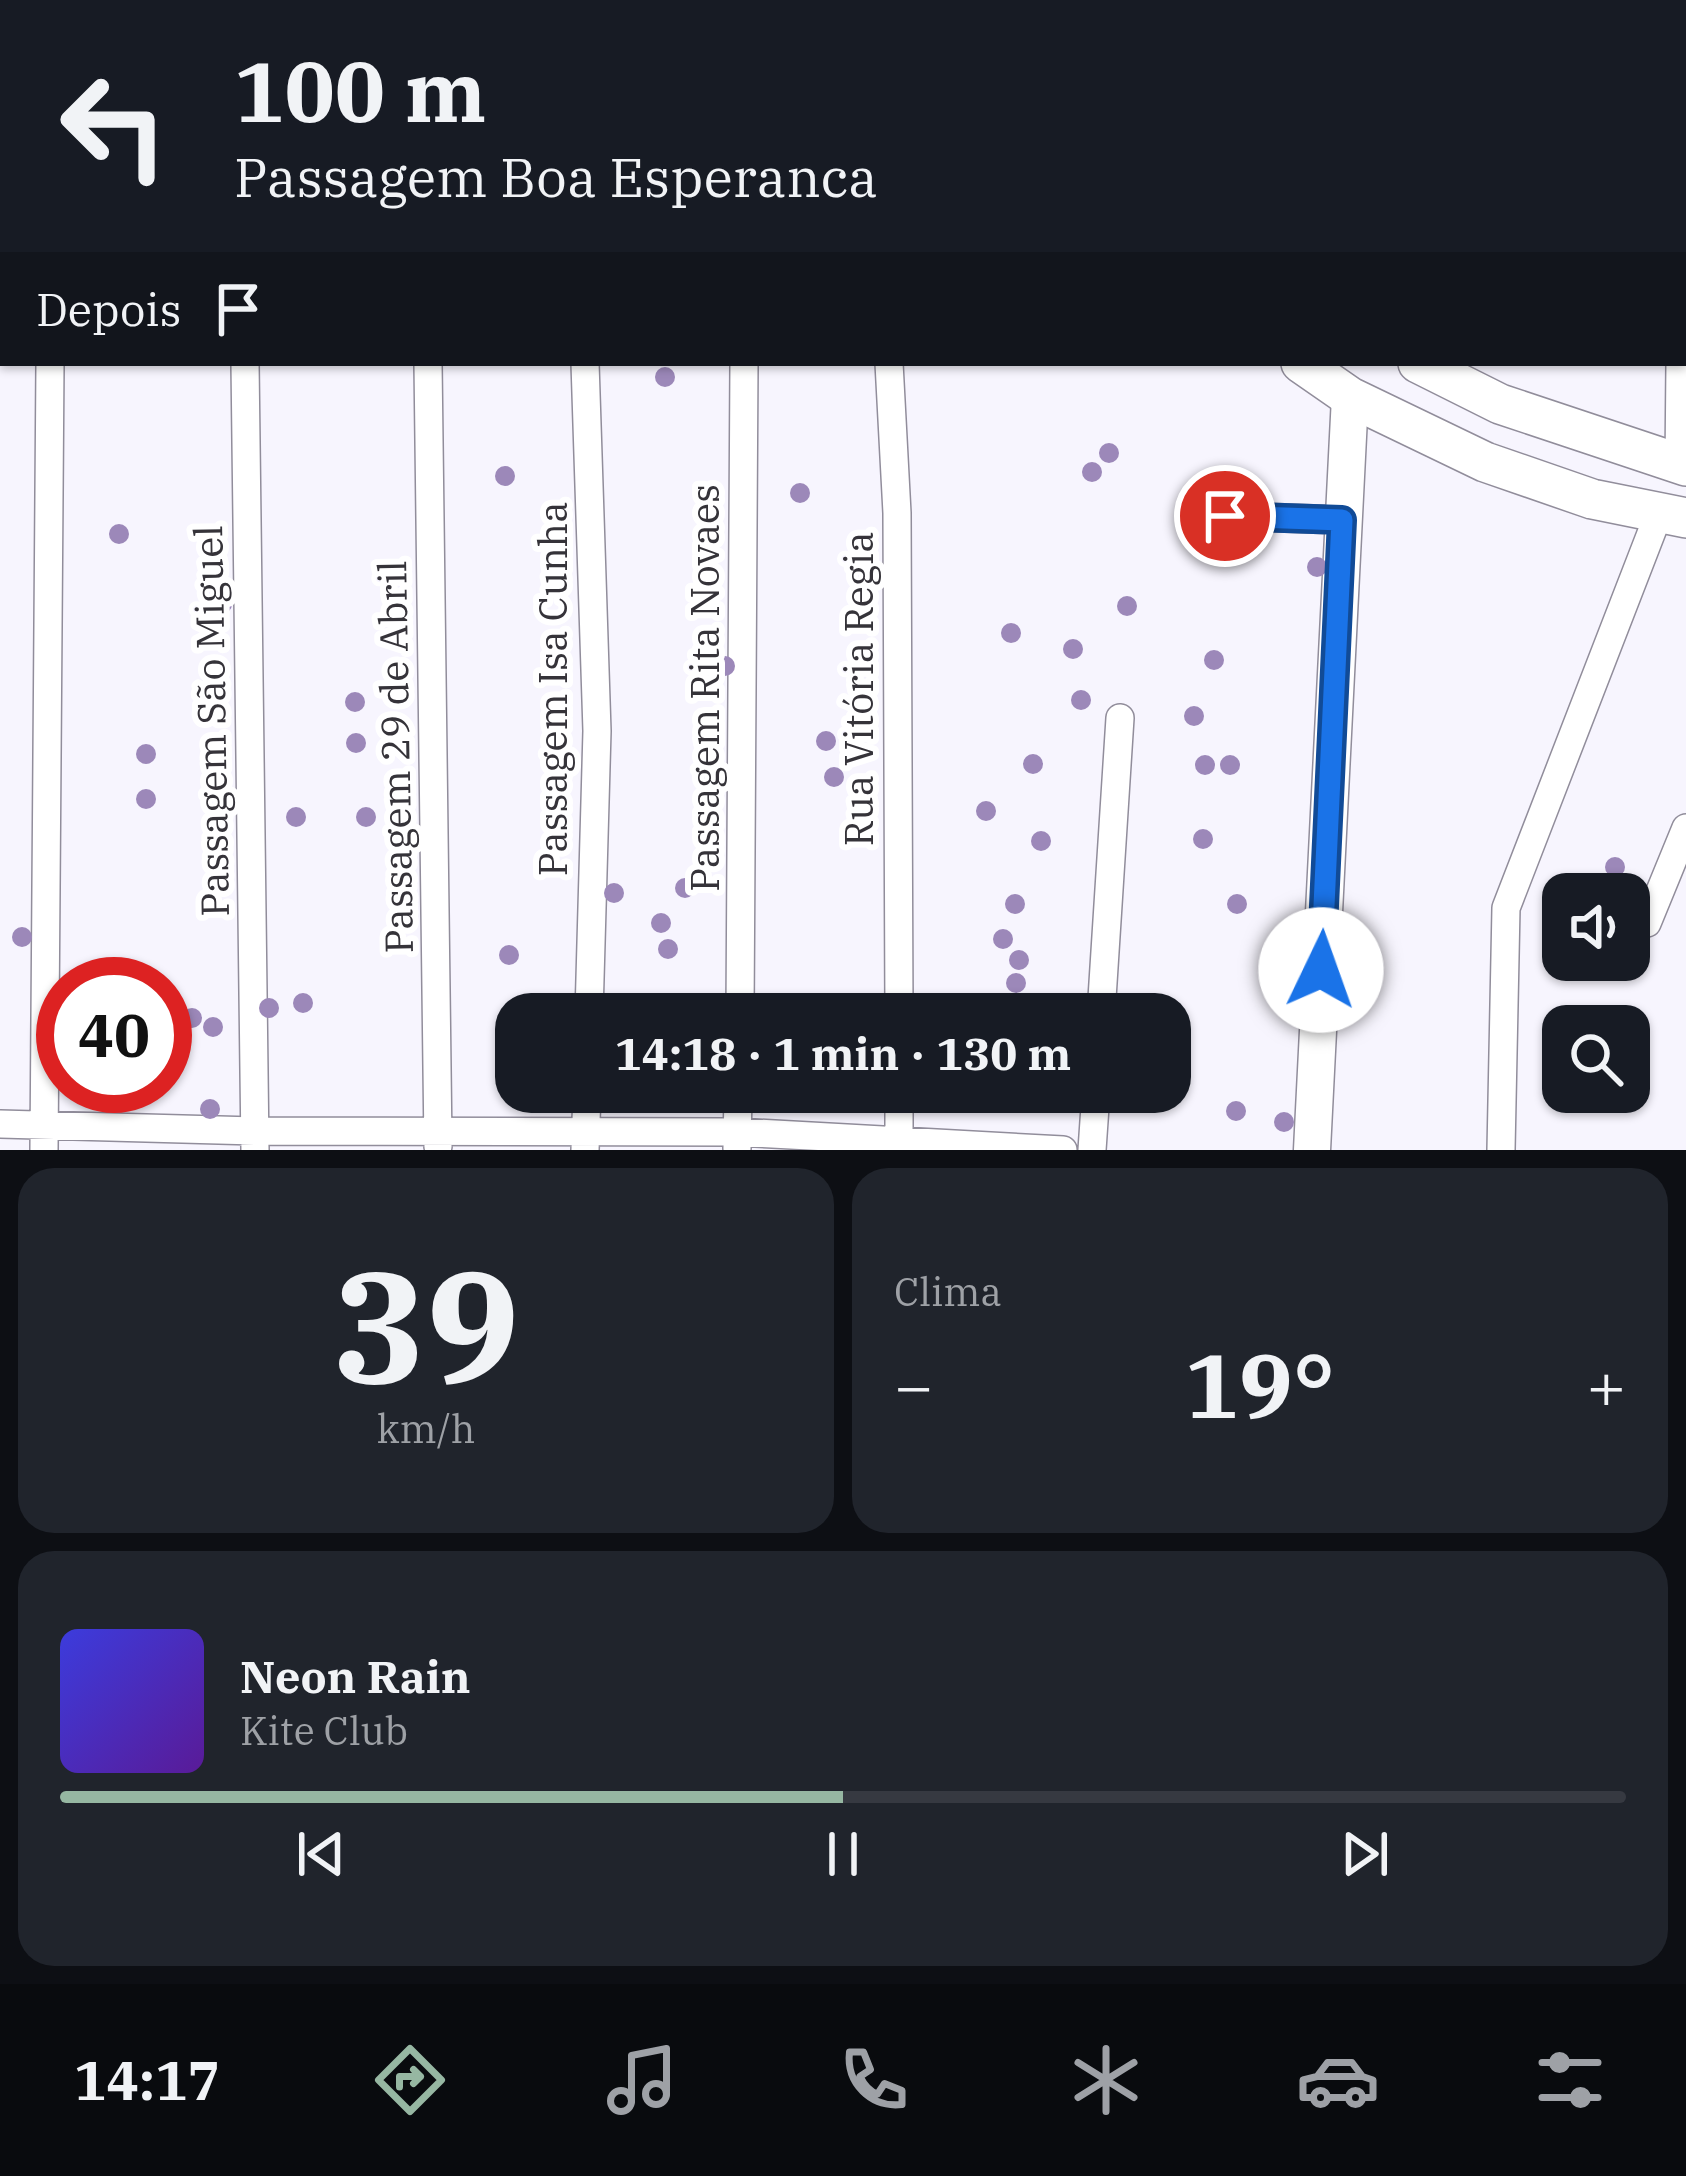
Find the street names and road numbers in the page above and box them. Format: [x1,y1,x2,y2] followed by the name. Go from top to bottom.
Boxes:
[679,484,730,892] street label: Passagem Rita Novaes
[527,502,578,877] street label: Passagem Isa Cunha
[182,525,240,917] street label: Passagem São Miguel
[833,532,884,846] street label: Rua Vitória Regia
[366,560,424,954] street label: Passagem 29 de Abril

